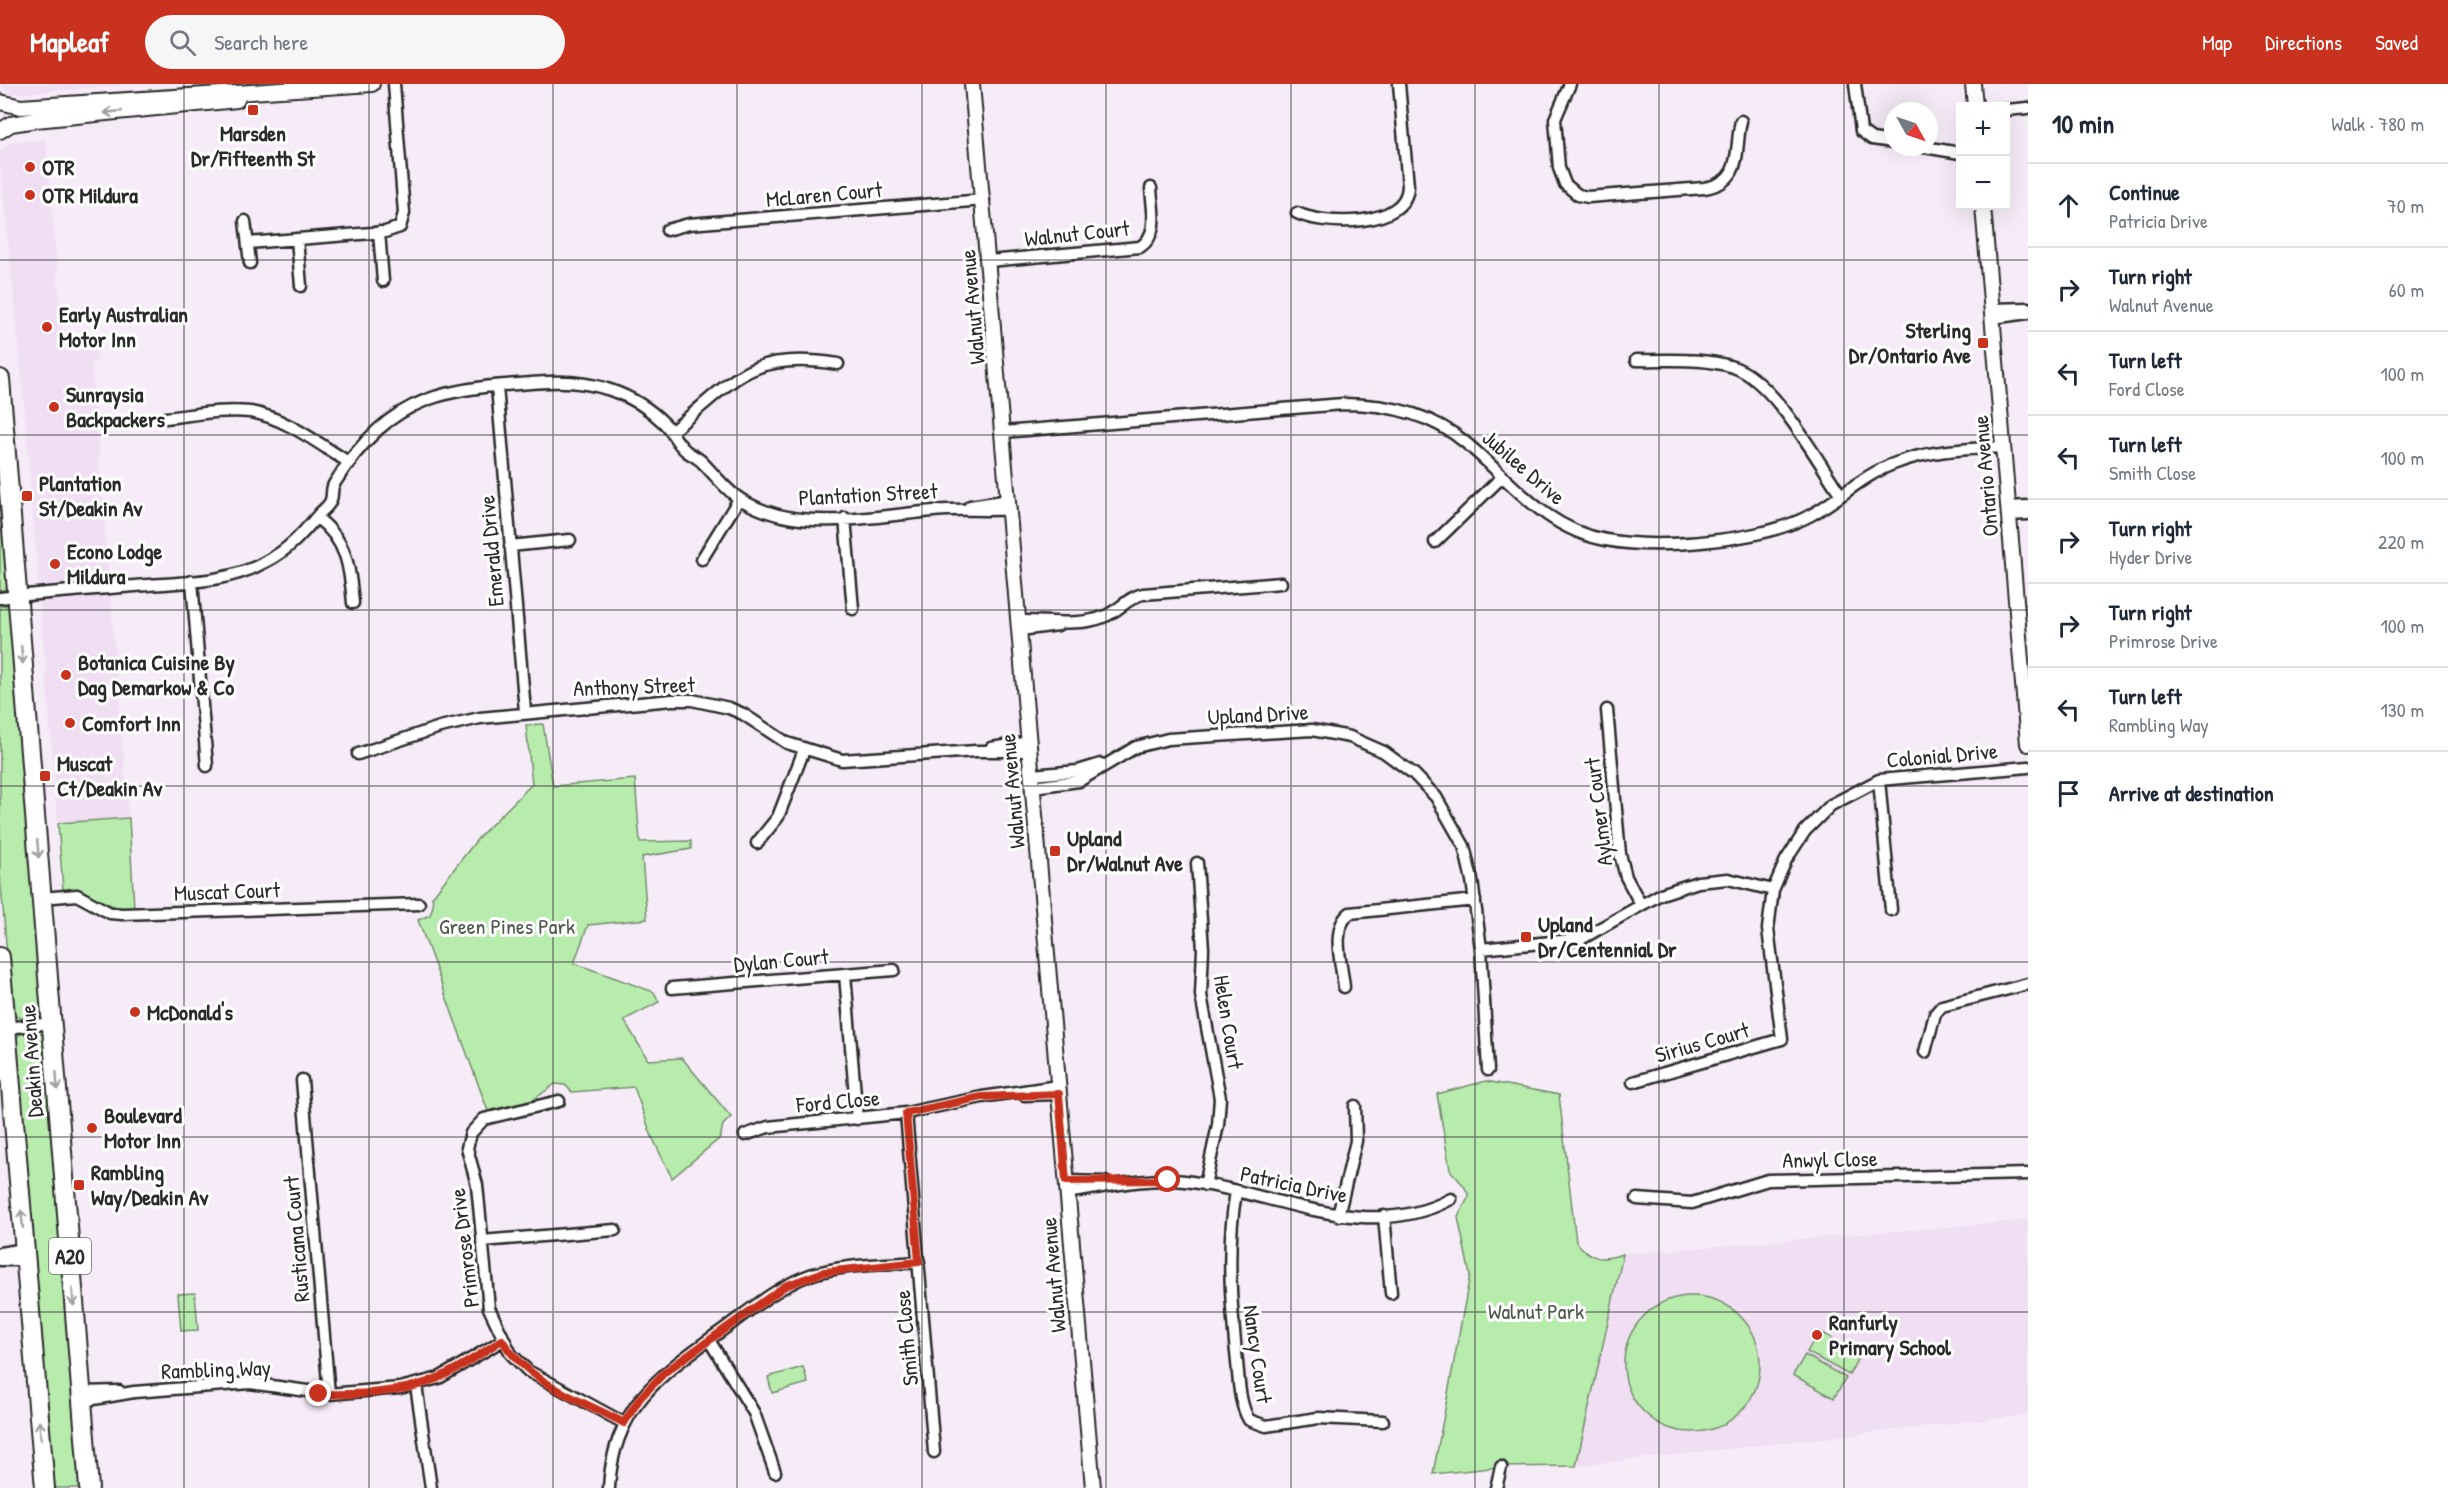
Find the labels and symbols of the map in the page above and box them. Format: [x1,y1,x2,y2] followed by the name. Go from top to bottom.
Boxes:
[1884,102,1938,156] north arrow
[246,103,260,117] marker: Marsden Dr/Fifteenth St
[103,106,123,117] one-way arrow
[191,118,316,173] place label: Marsden Dr/Fifteenth St
[42,152,75,182] place label: OTR
[23,160,37,174] marker: OTR
[765,174,884,214] street label: McLaren Court
[42,180,138,210] place label: OTR Mildura
[23,188,37,202] marker: OTR Mildura
[1023,213,1131,253] street label: Walnut Court
[952,248,992,366] street label: Walnut Avenue
[59,299,188,354] place label: Early Australian Motor Inn
[1849,315,1971,370] place label: Sterling Dr/Ontario Ave
[40,320,54,334] marker: Early Australian Motor Inn
[1976,336,1990,350] marker: Sterling Dr/Ontario Ave
[66,379,165,435] place label: Sunraysia Backpackers
[47,400,61,414] marker: Sunraysia Backpackers
[1965,414,2005,538] street label: Ontario Avenue
[1476,423,1572,512] street label: Jubilee Drive
[39,468,143,523] place label: Plantation St/Deakin Av
[798,475,939,513] street label: Plantation Street
[20,489,34,503] marker: Plantation St/Deakin Av
[471,494,511,608] street label: Emerald Drive
[67,536,162,591] place label: Econo Lodge Mildura
[48,557,62,571] marker: Econo Lodge Mildura
[17,644,28,664] one-way arrow
[78,647,235,703] place label: Botanica Cuisine By Dag Demarkow & Co
[59,668,73,682] marker: Botanica Cuisine By Dag Demarkow & Co
[573,669,696,703] street label: Anthony Street
[1207,696,1309,732] street label: Upland Drive
[82,708,181,738] place label: Comfort Inn
[63,716,77,730] marker: Comfort Inn
[992,732,1032,850] street label: Walnut Avenue
[1885,735,1999,775] street label: Colonial Drive
[57,748,163,803] place label: Muscat Ct/Deakin Av
[1576,756,1620,868] street label: Aylmer Court
[38,769,52,783] marker: Muscat Ct/Deakin Av
[1067,823,1183,878] place label: Upland Dr/Walnut Ave
[33,838,44,858] one-way arrow
[1048,844,1062,858] marker: Upland Dr/Walnut Ave
[174,874,281,908] street label: Muscat Court
[1538,909,1677,964] place label: Upland Dr/Centennial Dr
[439,911,575,941] park label: Green Pines Park
[1519,930,1533,944] marker: Upland Dr/Centennial Dr
[732,941,830,979] street label: Dylan Court
[1207,973,1251,1071] street label: Helen Court
[147,997,234,1027] place label: McDonald's
[12,1004,50,1118] street label: Deakin Avenue
[128,1005,142,1019] marker: McDonald's
[1651,1014,1753,1070] street label: Sirius Court
[52,1071,63,1091] one-way arrow
[794,1082,881,1120] street label: Ford Close
[104,1100,182,1155] place label: Boulevard Motor Inn
[85,1121,99,1135] marker: Boulevard Motor Inn
[1782,1143,1878,1175] street label: Anwyl Close
[91,1157,208,1213] place label: Rambling Way/Deakin Av
[1238,1158,1351,1210] street label: Patricia Drive
[1154,1166,1180,1192] route start
[276,1174,316,1303] street label: Rusticana Court
[72,1178,86,1192] marker: Rambling Way/Deakin Av
[442,1186,486,1309] street label: Primrose Drive
[16,1210,27,1230] one-way arrow
[1033,1216,1073,1334] street label: Walnut Avenue
[49,1238,91,1274] road number: A20
[68,1286,79,1306] one-way arrow
[887,1289,925,1387] street label: Smith Close
[1488,1296,1584,1326] park label: Walnut Park
[1236,1303,1280,1405] street label: Nancy Court
[1829,1307,1952,1363] place label: Ranfurly Primary School
[1810,1328,1824,1342] marker: Ranfurly Primary School
[161,1352,271,1386] street label: Rambling Way
[305,1380,331,1406] route end
[34,1420,45,1440] one-way arrow

